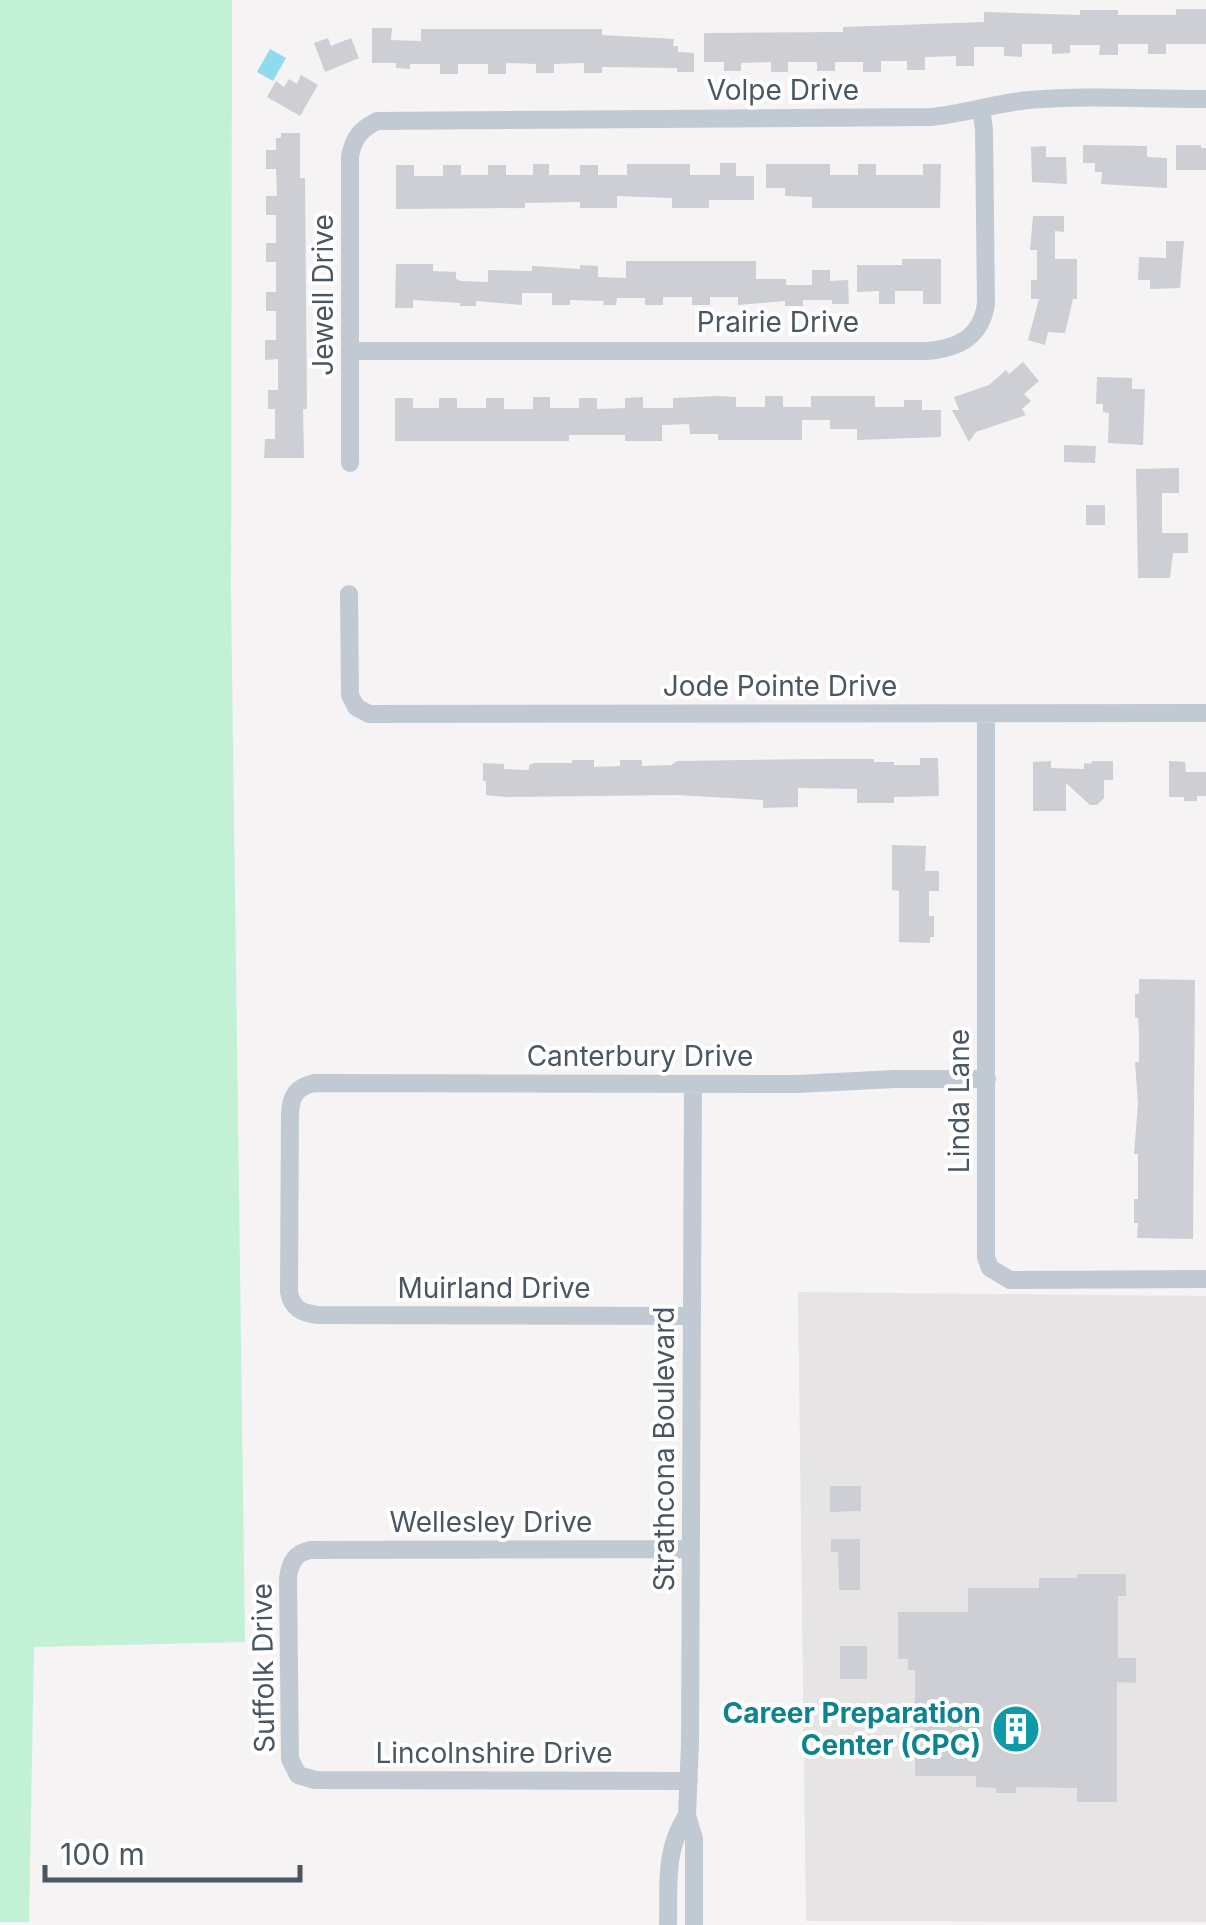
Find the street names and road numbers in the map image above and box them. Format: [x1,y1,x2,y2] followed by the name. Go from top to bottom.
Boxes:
[707,73,859,107] street label: Volpe Drive
[306,214,340,376] street label: Jewell Drive
[697,305,859,339] street label: Prairie Drive
[663,669,897,703] street label: Jode Pointe Drive
[942,1029,976,1173] street label: Linda Lane
[527,1039,753,1073] street label: Canterbury Drive
[397,1271,591,1305] street label: Muirland Drive
[647,1307,681,1591] street label: Strathcona Boulevard
[390,1505,592,1539] street label: Wellesley Drive
[245,1583,281,1753] street label: Suffolk Drive
[375,1736,613,1770] street label: Lincolnshire Drive

